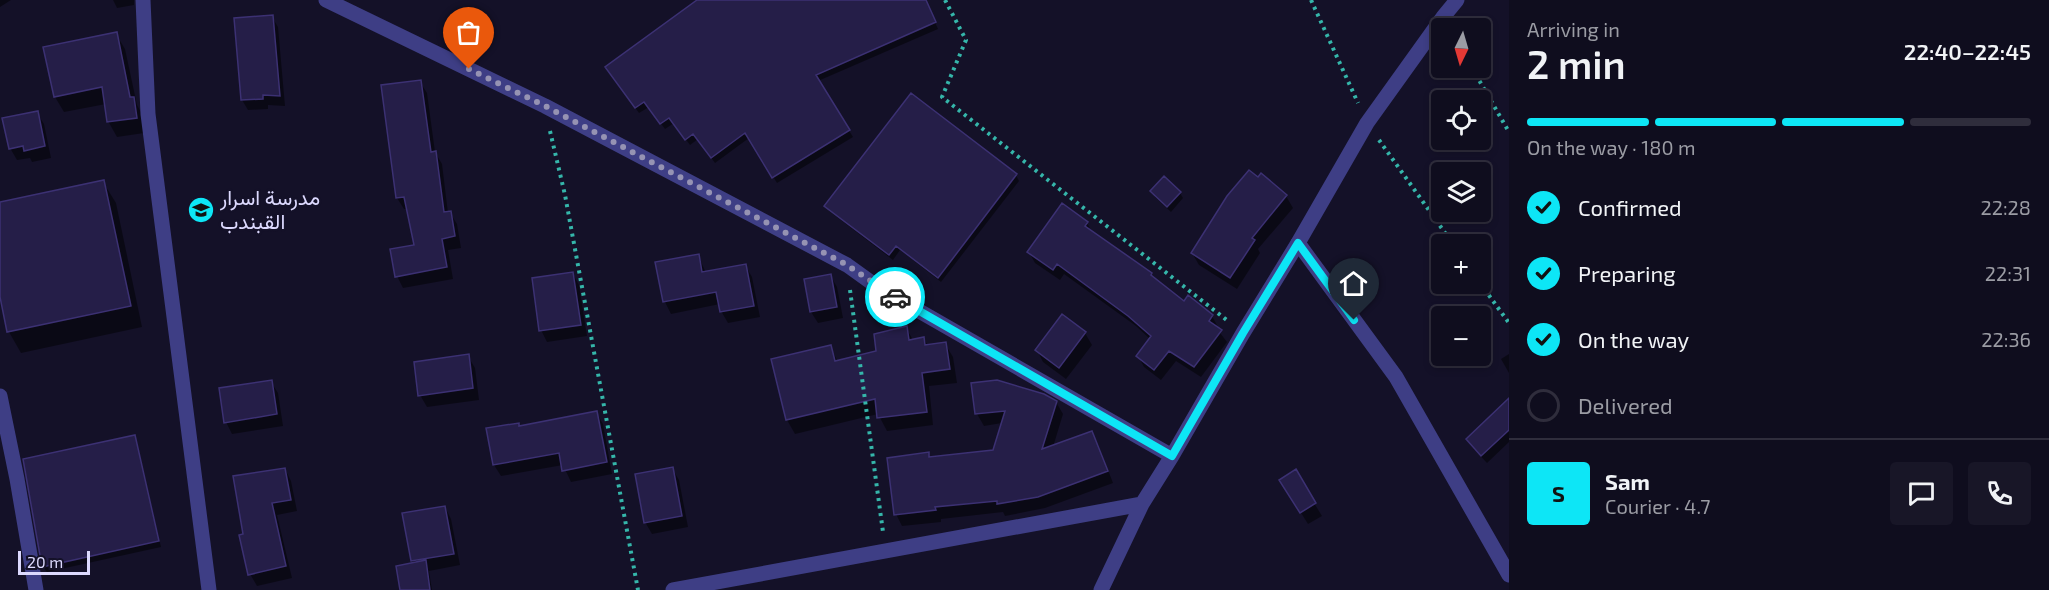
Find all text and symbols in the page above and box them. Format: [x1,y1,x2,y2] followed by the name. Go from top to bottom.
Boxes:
[443,7,494,69] pin
[452,16,485,49] icon: bag
[1527,17,1620,41] text: Arriving in
[1431,18,1491,78] north arrow
[1431,18,1491,366] map controls
[1904,38,2031,64] text: 22:40–22:45
[1527,40,1626,87] text: 2 min
[1431,90,1491,150] button: locate
[1527,135,1695,159] text: On the way · 180 m
[1431,162,1491,222] button: layers
[219,184,320,234] place label: مدرسة اسرار القبندب
[1527,191,1560,224] icon: check
[1578,194,1682,220] text: Confirmed
[186,195,216,225] school or university icon: مدرسة اسرار القبندب
[1980,195,2031,219] text: 22:28
[1431,234,1491,294] button: +
[1527,257,1560,290] icon: check
[1328,258,1379,320] pin
[1578,260,1676,286] text: Preparing
[1985,261,2031,285] text: 22:31
[865,267,925,327] courier
[1337,267,1370,300] icon: home
[879,281,912,314] icon: car
[1431,306,1491,366] button: −
[1527,323,1560,356] icon: check
[1578,326,1689,352] text: On the way
[1981,327,2031,351] text: 22:36
[1578,392,1673,418] text: Delivered
[1890,462,1953,525] button: chat
[1968,462,2031,525] button: phone
[1605,468,1650,494] text: Sam
[1552,480,1565,506] text: S
[1605,494,1711,518] text: Courier · 4.7
[18,548,90,576] scale bar
[27,552,63,571] text: 20 m

